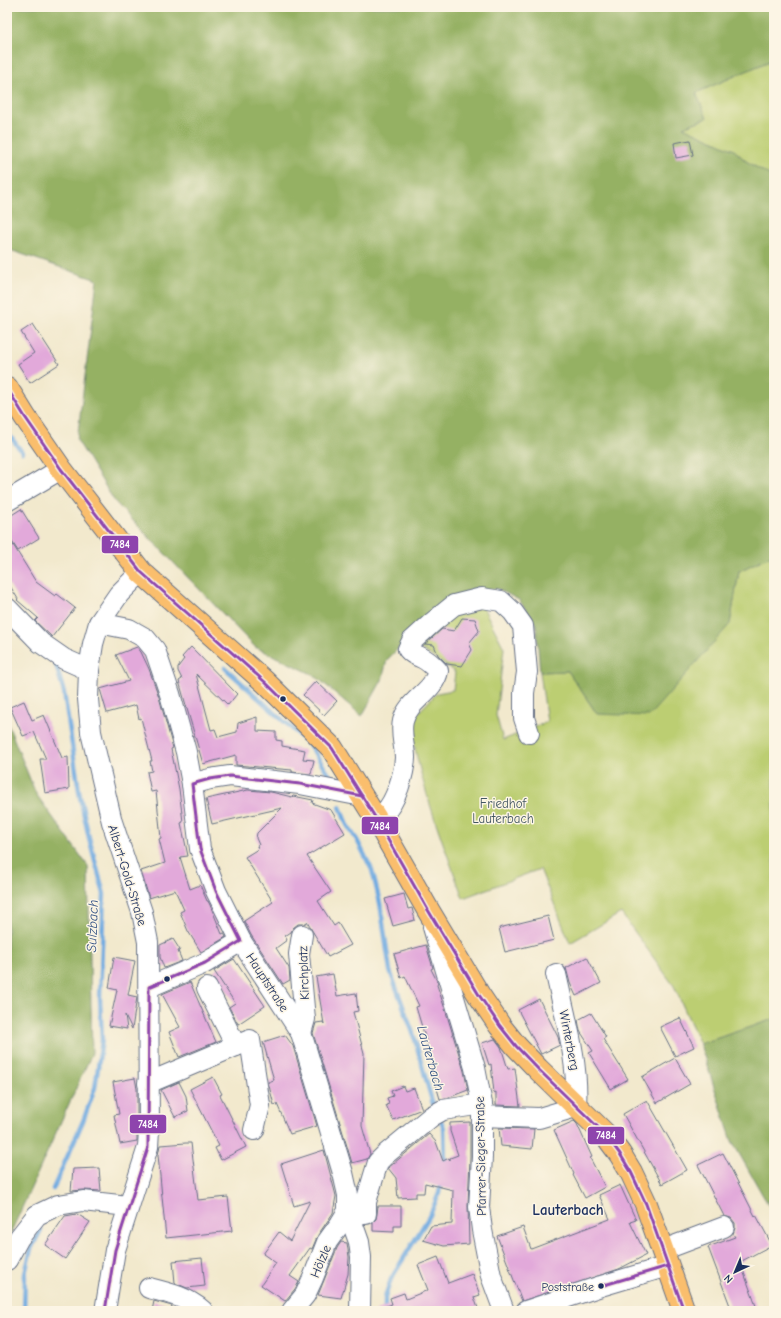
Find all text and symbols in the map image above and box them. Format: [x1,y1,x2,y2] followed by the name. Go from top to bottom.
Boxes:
[101,535,139,554] line badge: 7484
[110,538,130,551] text: 7484
[278,694,288,704] unlabelled marker
[472,796,534,826] park label: Friedhof Lauterbach
[361,816,399,835] line badge: 7484
[370,820,390,833] text: 7484
[105,823,150,928] street label: Albert-Gold-Straße
[83,899,102,953] water label: Sulzbach
[295,945,312,1000] street label: Kirchplatz
[243,950,292,1015] street label: Hauptstraße
[162,974,172,984] unlabelled marker
[556,1008,583,1072] street label: Winterberg
[413,1023,448,1093] water label: Lauterbach
[472,1096,489,1216] street label: Pfarrer-Sieger-Straße
[129,1114,167,1134] line badge: 7484
[138,1118,158,1131] text: 7484
[587,1126,625,1145] line badge: 7484
[596,1129,616,1142] text: 7484
[532,1201,604,1219] district label: Lauterbach
[307,1242,334,1280] street label: Hölzle
[715,1252,755,1292] north arrow
[721,1272,736,1286] text: N
[542,1280,594,1294] place label: Poststraße
[596,1281,606,1291] marker: Poststraße

